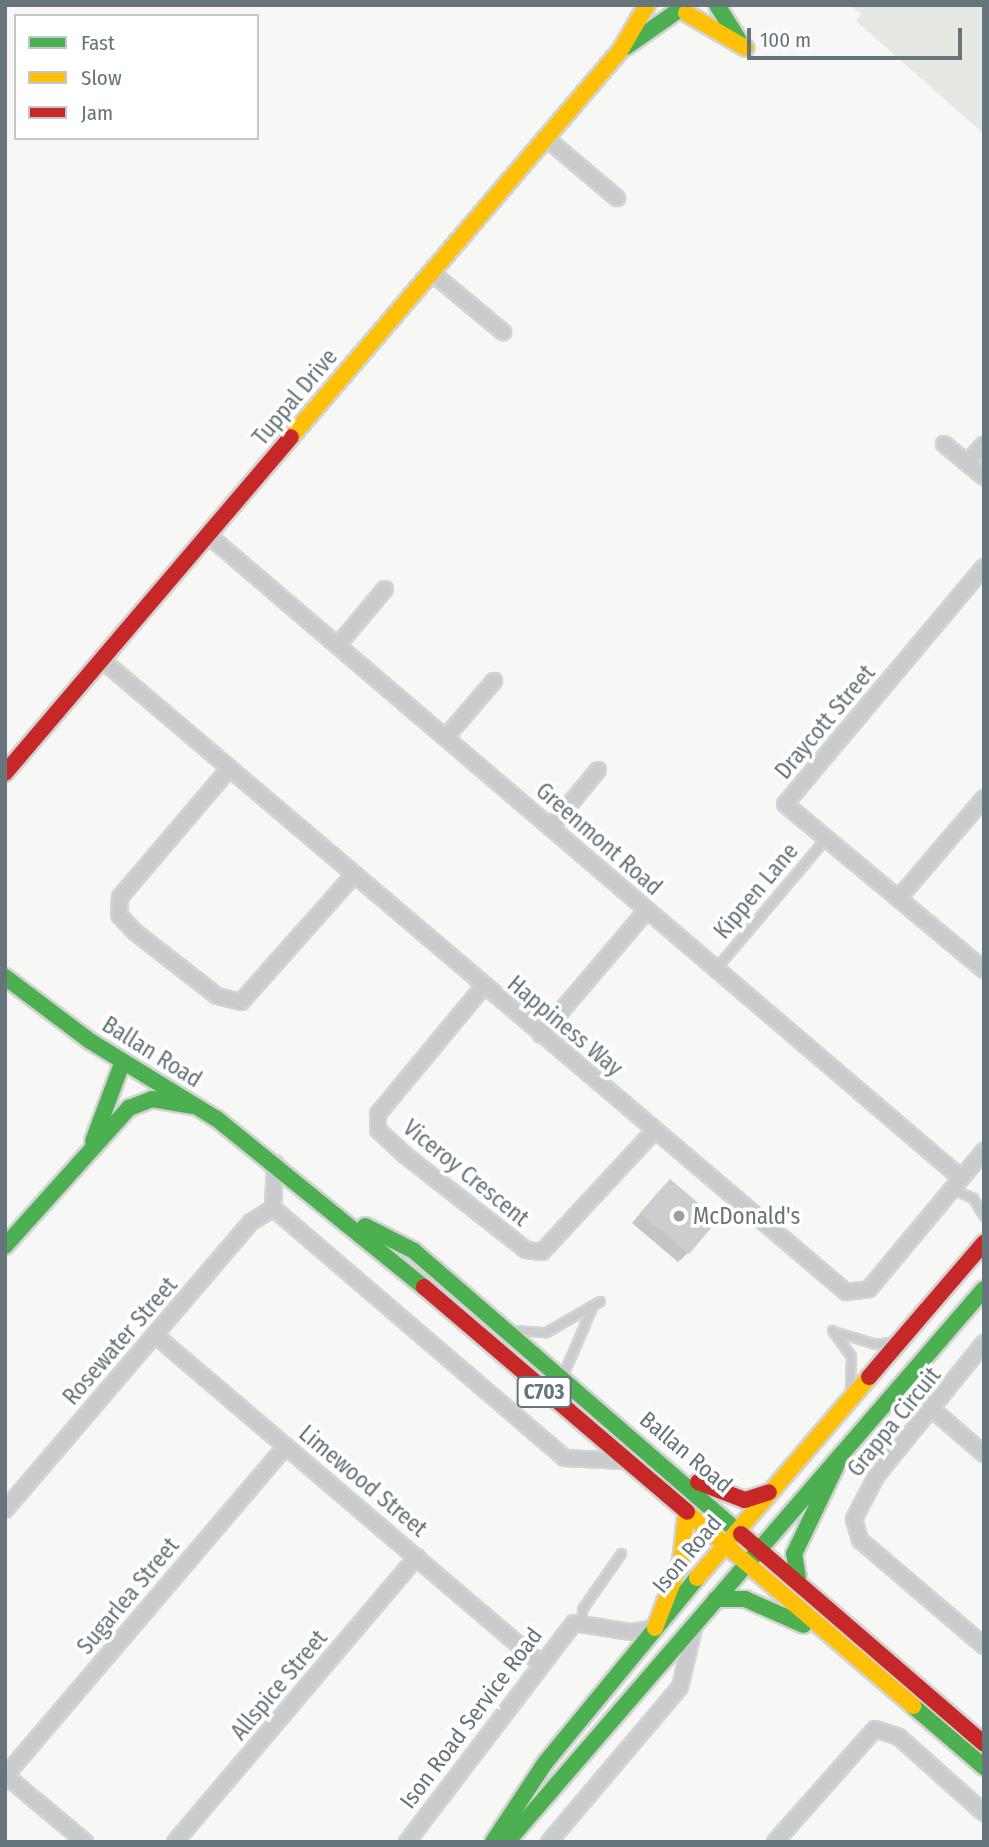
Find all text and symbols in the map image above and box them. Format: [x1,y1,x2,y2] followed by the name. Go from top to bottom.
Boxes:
[14,14,259,140] legend
[751,14,966,58] scale bar
[760,27,811,53] text: 100 m
[81,30,115,56] text: Fast
[81,65,122,91] text: Slow
[81,100,113,126] text: Jam
[247,343,343,451] street label: Tuppal Drive
[769,659,881,785] street label: Draycott Street
[530,777,668,901] street label: Greenmont Road
[708,838,804,944] street label: Kippen Lane
[502,970,628,1082] street label: Happiness Way
[97,1011,207,1093] street label: Ballan Road
[398,1114,534,1232] street label: Viceroy Crescent
[693,1202,800,1230] place label: McDonald's
[671,1208,687,1224] marker: McDonald's
[57,1272,183,1410] street label: Rosewater Street
[842,1362,946,1482] street label: Grappa Circuit
[516,1374,572,1410] road number: C703
[634,1405,738,1499] street label: Ballan Road
[293,1419,433,1543] street label: Limewood Street
[646,1509,728,1599] street label: Ison Road
[71,1532,185,1660] street label: Sugarlea Street
[394,1622,548,1814] street label: Ison Road Service Road
[225,1624,333,1746] street label: Allspice Street

